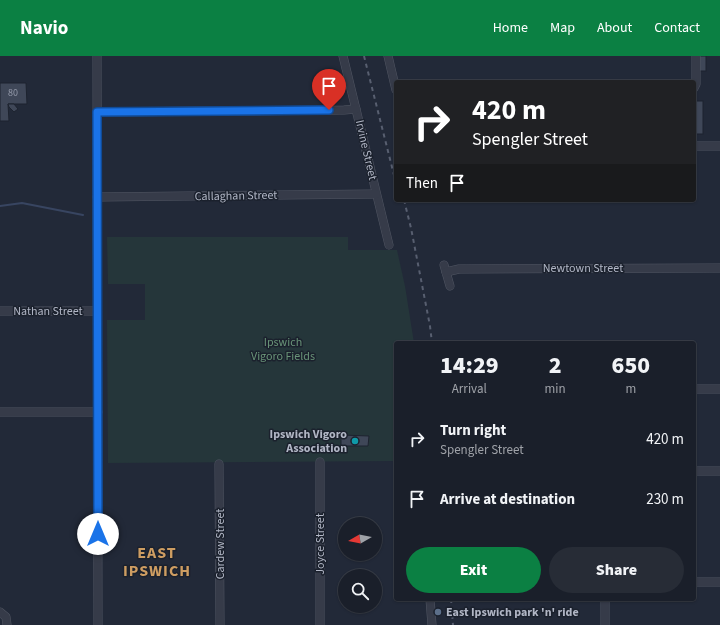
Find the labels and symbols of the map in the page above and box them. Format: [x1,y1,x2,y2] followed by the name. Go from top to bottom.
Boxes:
[312,69,346,110] pin
[8,86,18,100] house number: 80
[351,118,381,182] street label: Irvine Street
[194,187,278,205] street label: Callaghan Street
[543,260,623,277] street label: Newtown Street
[13,303,83,320] street label: Nathan Street
[251,334,315,365] park label: Ipswich Vigoro Fields
[270,426,347,457] place label: Ipswich Vigoro Association
[350,436,360,446] marker: Ipswich Vigoro Association
[212,509,229,579] street label: Cardew Street
[77,513,119,555] position arrow
[312,513,329,575] street label: Joyce Street
[338,517,382,561] north arrow
[123,542,191,582] district label: EAST IPSWICH
[446,604,579,621] place label: East Ipswich park 'n' ride
[433,607,443,617] marker: East Ipswich park 'n' ride

